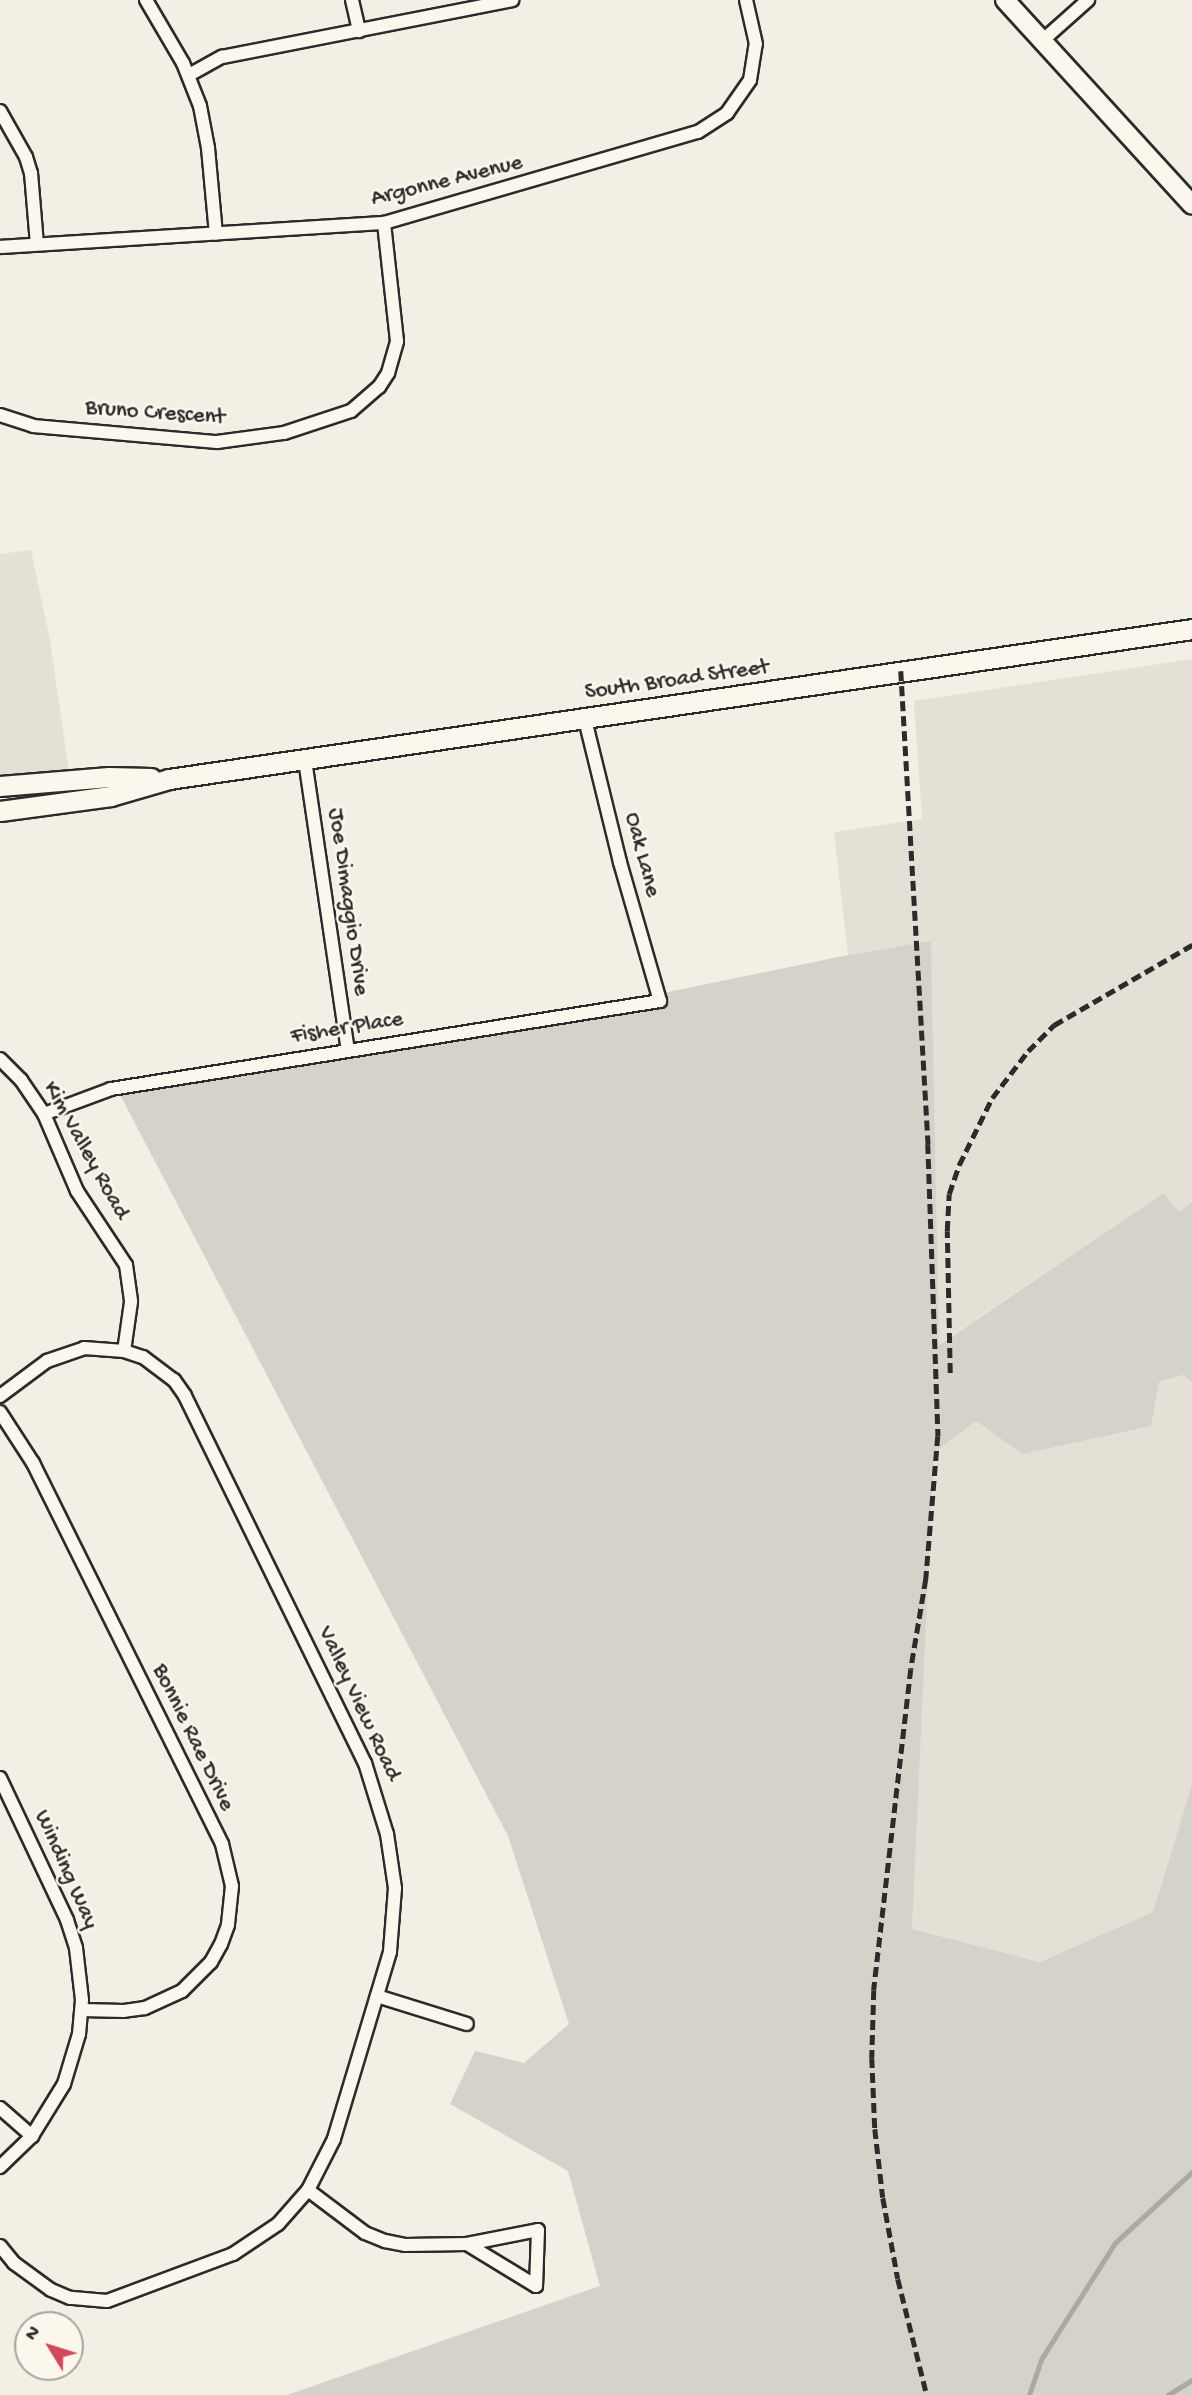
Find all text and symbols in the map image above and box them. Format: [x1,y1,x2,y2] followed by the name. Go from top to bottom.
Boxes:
[368,150,526,214] street label: Argonne Avenue
[84,395,226,433] street label: Bruno Crescent
[583,654,771,708] street label: South Broad Street
[320,806,374,998] street label: Joe Dimaggio Drive
[617,810,665,900] street label: Oak Lane
[289,1007,405,1051] street label: Fisher Place
[36,1077,134,1225] street label: Kim Valley Road
[310,1622,406,1786] street label: Valley View Road
[144,1660,240,1816] street label: Bonnie Rae Drive
[27,1806,103,1934] street label: Winding Way
[14,2311,84,2381] north arrow
[21,2322,47,2346] text: N

